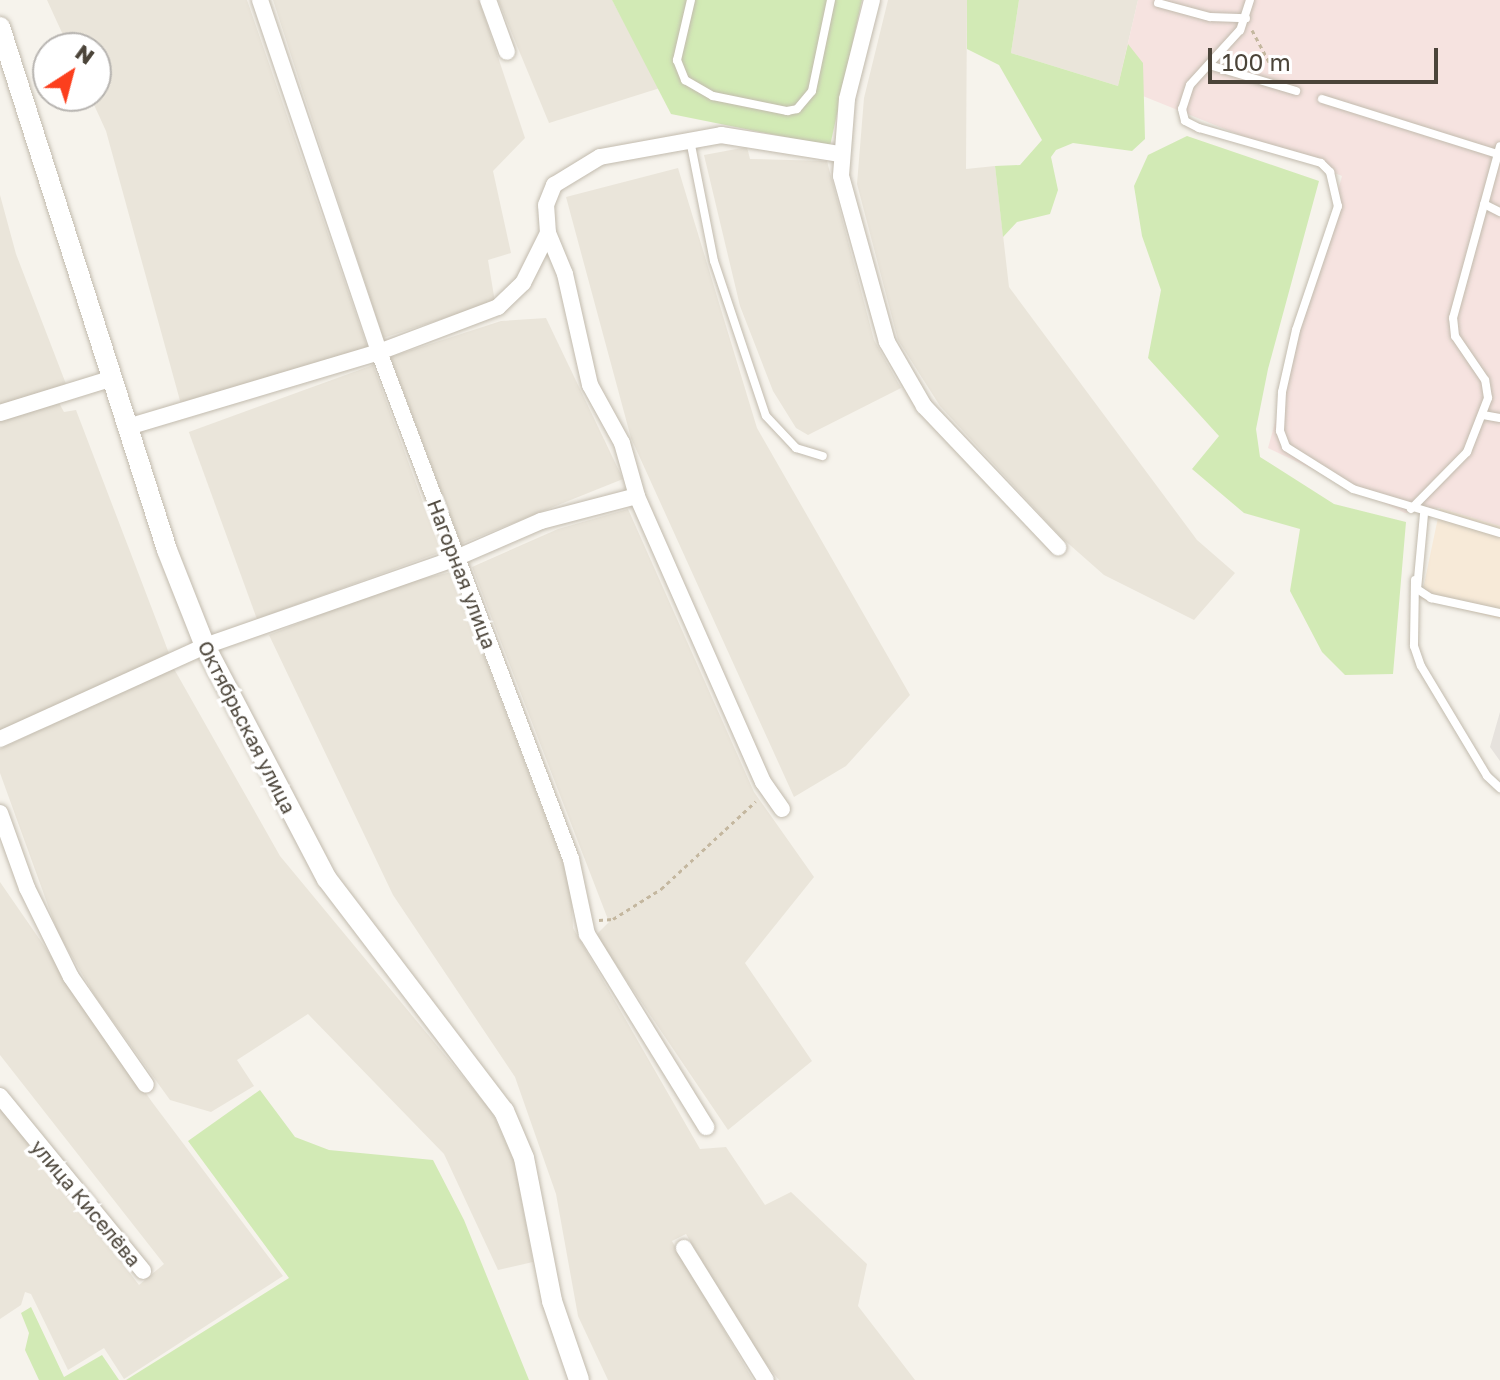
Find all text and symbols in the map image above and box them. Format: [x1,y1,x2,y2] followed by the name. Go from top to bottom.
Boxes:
[32,32,112,112] north arrow
[1212,32,1442,82] scale bar
[71,38,100,70] text: N
[1222,47,1291,76] text: 100 m
[422,496,502,652] street label: Нагорная улица
[193,637,301,817] street label: Октябрьская улица
[26,1135,146,1271] street label: улица Киселёва

